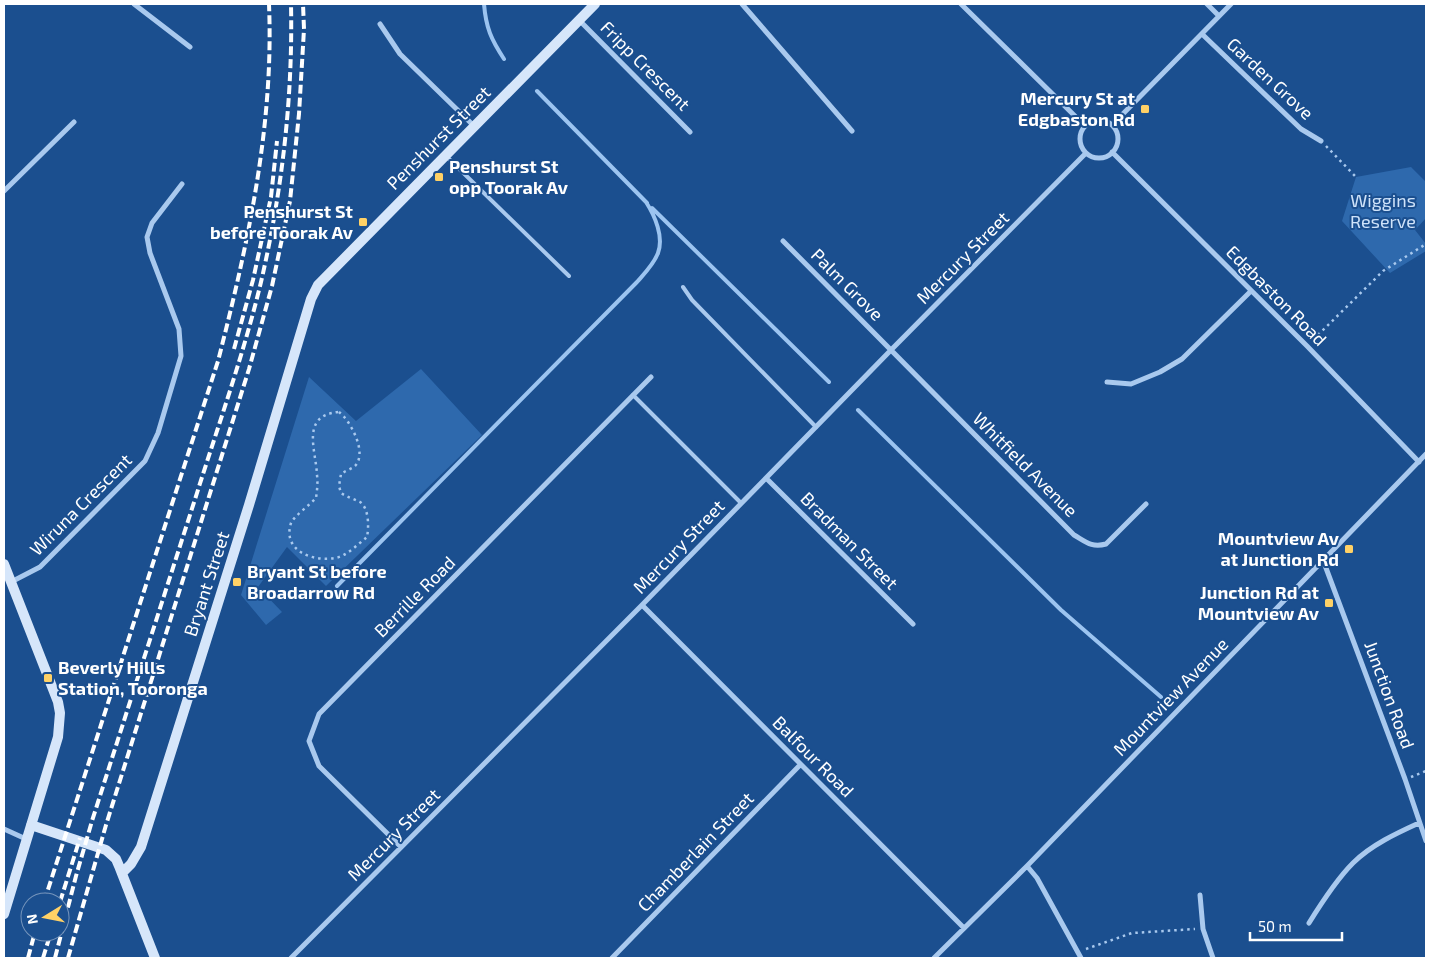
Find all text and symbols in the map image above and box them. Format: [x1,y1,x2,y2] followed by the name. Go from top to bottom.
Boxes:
[596,16,695,115] street label: Fripp Crescent
[1223,33,1318,124] street label: Garden Grove
[382,81,495,194] street label: Penshurst Street
[1018,87,1136,130] place label: Mercury St at Edgbaston Rd
[1139,103,1151,115] marker: Mercury St at Edgbaston Rd
[449,155,569,198] place label: Penshurst St opp Toorak Av
[433,171,445,183] marker: Penshurst St opp Toorak Av
[1350,189,1416,232] park label: Wiggins Reserve
[210,200,354,243] place label: Penshurst St before Toorak Av
[911,206,1013,308] street label: Mercury Street
[357,216,369,228] marker: Penshurst St before Toorak Av
[1222,241,1331,350] street label: Edgbaston Road
[807,244,888,325] street label: Palm Grove
[969,407,1083,521] street label: Whitfield Avenue
[25,449,136,560] street label: Wiruna Crescent
[796,487,903,594] street label: Bradman Street
[628,495,729,598] street label: Mercury Street
[1218,527,1340,570] place label: Mountview Av at Junction Rd
[179,528,233,639] street label: Bryant Street
[1343,543,1355,555] marker: Mountview Av at Junction Rd
[369,551,459,641] street label: Berrille Road
[247,560,387,603] place label: Bryant St before Broadarrow Rd
[231,576,243,588] marker: Bryant St before Broadarrow Rd
[1198,581,1320,624] place label: Junction Rd at Mountview Av
[1323,597,1335,609] marker: Junction Rd at Mountview Av
[1108,633,1232,760] street label: Mountview Avenue
[1360,638,1420,752] street label: Junction Road
[58,656,208,699] place label: Beverly Hills Station, Tooronga
[42,672,54,684] marker: Beverly Hills Station, Tooronga
[769,711,859,801] street label: Balfour Road
[342,783,444,885] street label: Mercury Street
[633,787,758,916] street label: Chamberlain Street
[20,892,70,942] north arrow
[1250,910,1342,942] scale bar
[22,913,41,926] text: N
[1258,917,1292,935] text: 50 m

